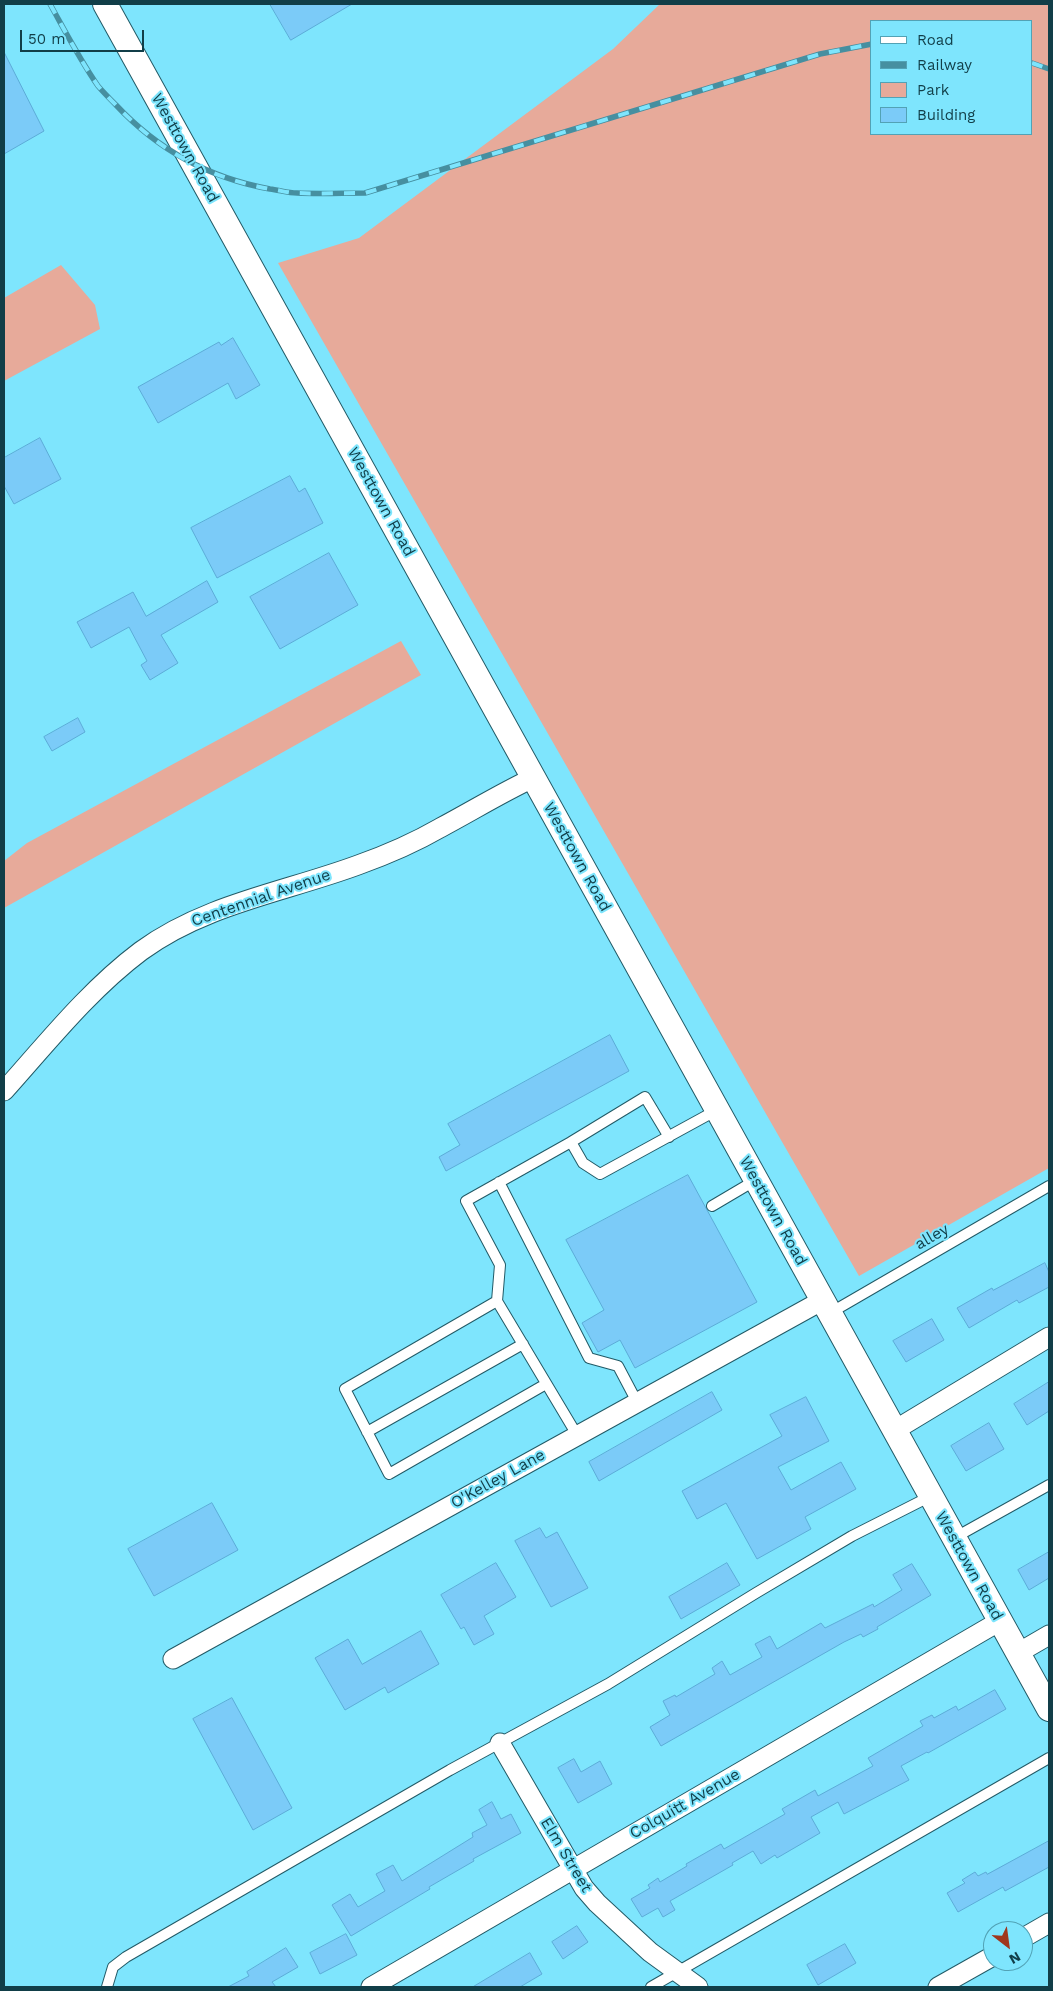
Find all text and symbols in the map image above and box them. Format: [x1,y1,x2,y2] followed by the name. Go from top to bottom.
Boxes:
[22,20,146,52] scale bar
[870,20,1033,135] legend
[28,30,65,48] text: 50 m
[917,31,954,49] text: Road
[917,56,972,74] text: Railway
[917,81,949,99] text: Park
[147,90,223,206] street label: Westtown Road
[917,106,975,124] text: Building
[343,444,419,560] street label: Westtown Road
[539,799,615,915] street label: Westtown Road
[189,865,333,931] street label: Centennial Avenue
[735,1153,811,1269] street label: Westtown Road
[912,1220,952,1254] street label: alley
[447,1445,549,1513] street label: O'Kelley Lane
[931,1508,1007,1624] street label: Westtown Road
[626,1765,744,1843] street label: Colquitt Avenue
[536,1814,596,1896] street label: Elm Street
[983,1921,1033,1971] north arrow
[1007,1949,1023,1968] text: N

